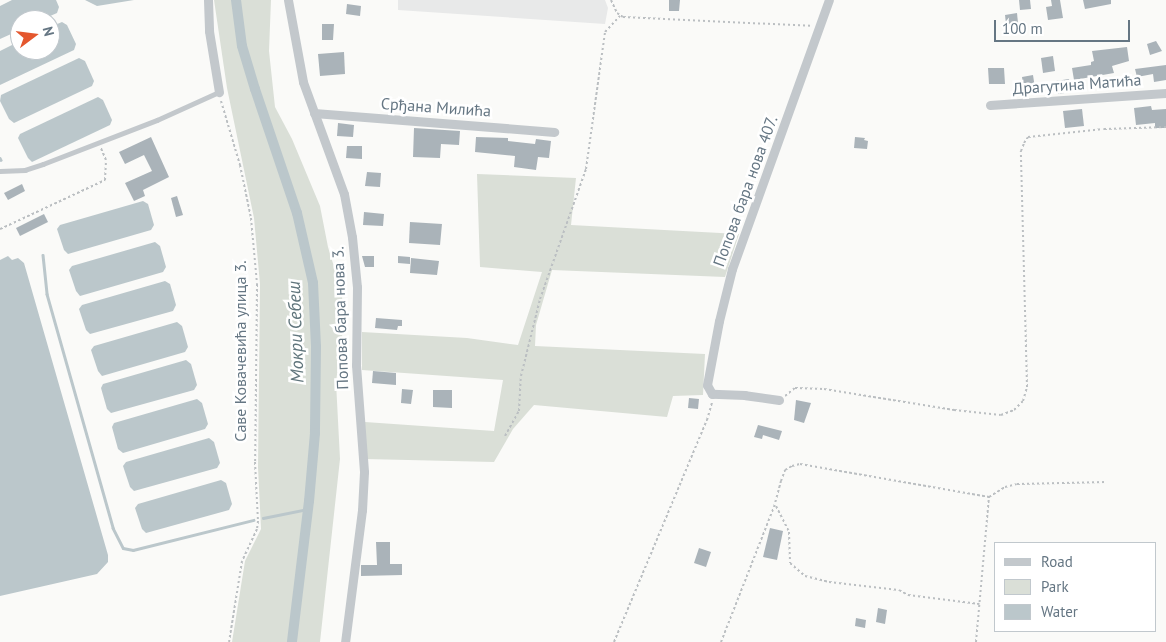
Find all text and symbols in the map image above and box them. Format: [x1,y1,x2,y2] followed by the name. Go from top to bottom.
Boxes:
[10,10,60,60] north arrow
[996,10,1132,42] scale bar
[1002,19,1043,38] text: 100 m
[39,25,58,38] text: N
[1012,70,1142,98] street label: Драгутина Матића
[380,94,492,120] street label: Срђана Милића
[709,113,781,269] street label: Попова бара нова 407.
[328,246,352,390] street label: Попова бара нова 3.
[230,260,250,442] street label: Саве Ковачевића улица 3.
[283,281,309,383] water label: Мокри Себеш
[994,542,1156,632] legend
[1041,552,1073,571] text: Road
[1041,577,1069,596] text: Park
[1041,602,1078,621] text: Water

